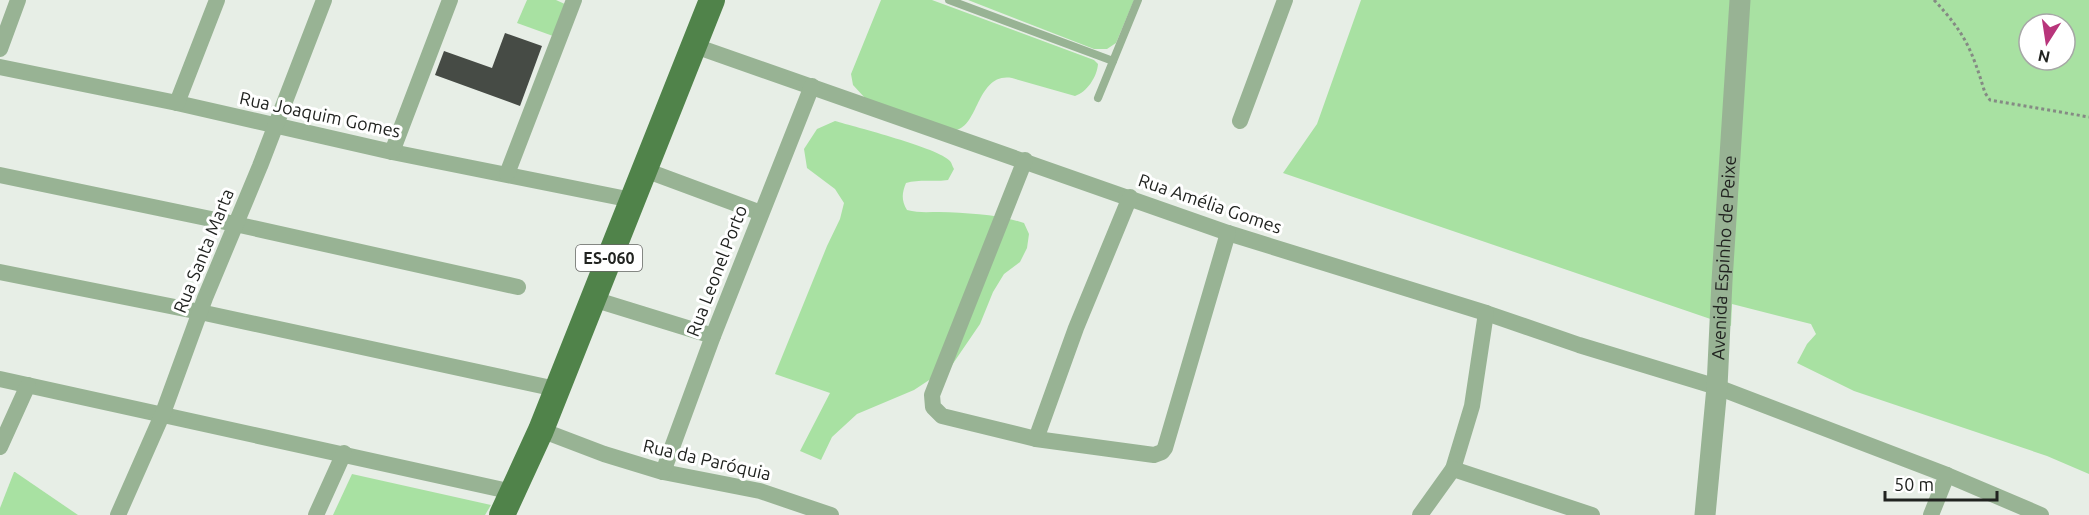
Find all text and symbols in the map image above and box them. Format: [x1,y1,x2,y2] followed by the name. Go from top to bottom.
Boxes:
[2017,12,2077,72] north arrow
[2036,47,2052,67] text: N
[238,87,403,141] street label: Rua Joaquim Gomes
[1707,155,1739,360] street label: Avenida Espinho de Peixe
[1136,169,1285,237] street label: Rua Amélia Gomes
[169,186,237,316] street label: Rua Santa Marta
[682,202,750,339] street label: Rua Leonel Porto
[576,245,642,271] road number: ES-060
[641,435,773,483] street label: Rua da Paróquia
[1885,464,1998,502] scale bar
[1894,474,1934,494] text: 50 m

